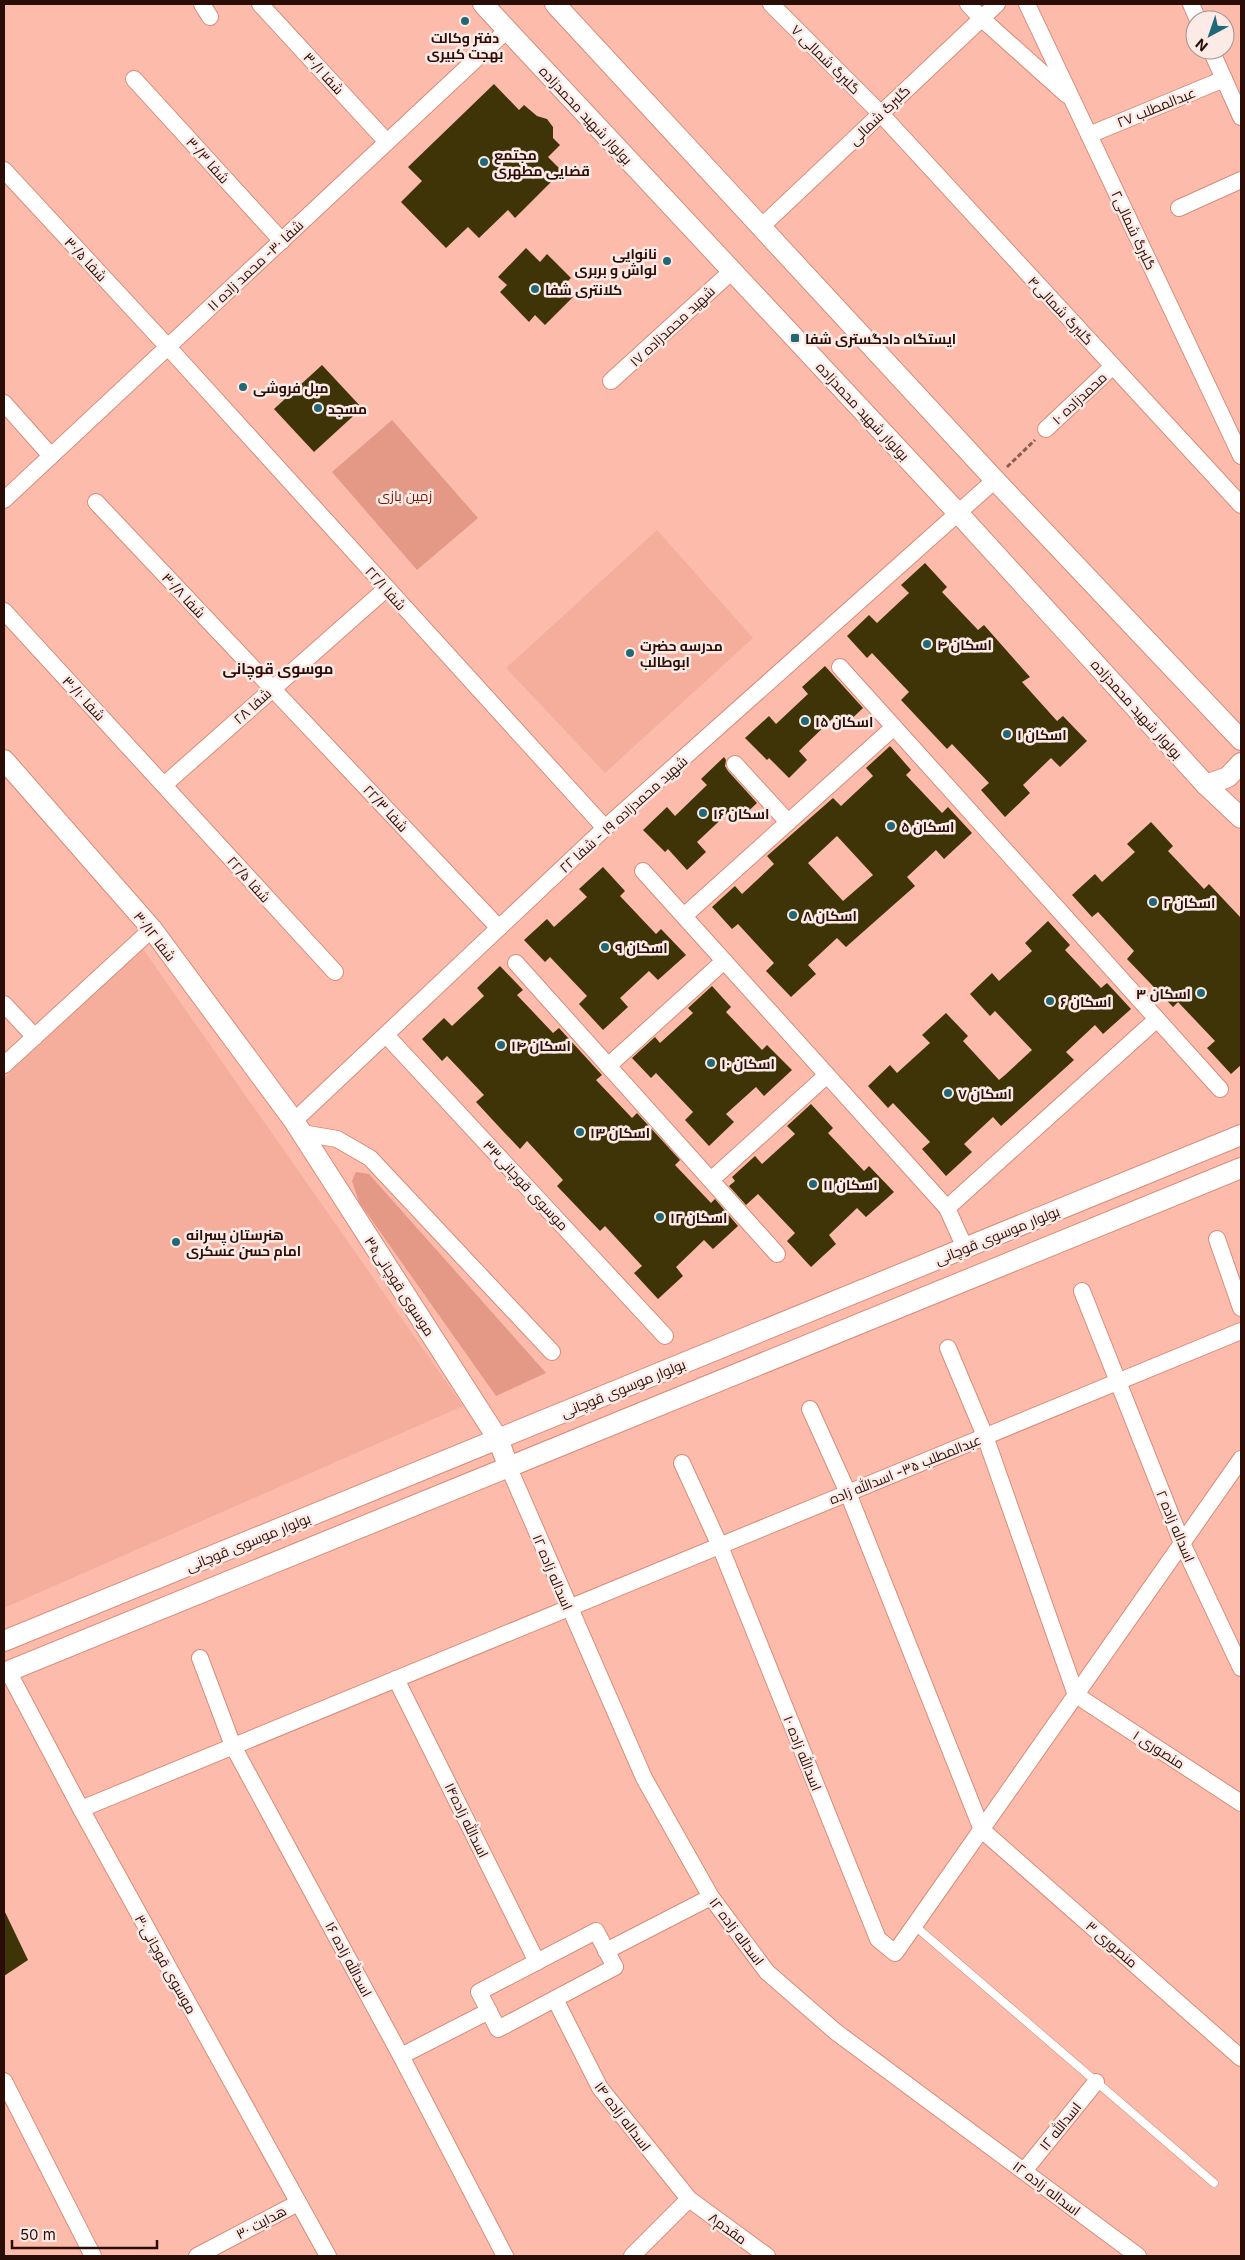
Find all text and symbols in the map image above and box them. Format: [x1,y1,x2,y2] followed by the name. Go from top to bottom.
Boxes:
[1185,10,1235,60] north arrow
[459,15,471,27] marker: دفتر وکالت بهجت کبیری
[788,21,864,97] street label: گلبرگ شمالی ۷
[427,29,503,63] place label: دفتر وکالت بهجت کبیری
[1192,35,1211,55] text: N
[300,49,348,97] street label: شفا ۳۰/۱
[536,62,636,168] street label: بولوار شهید محمدزاده
[845,82,913,148] street label: گلبرگ شمالی
[1114,84,1198,130] street label: عبدالمطلب ۲۷
[183,133,233,187] street label: ۳۰/۳ شفا
[494,146,590,180] place label: مجتمع قضایی مطهری
[478,156,490,168] marker: مجتمع قضایی مطهری
[1108,188,1160,272] street label: گلبرگ شمالی۲
[203,216,307,314] street label: شفا ۳۰- محمد زاده ۱۱
[61,233,111,285] street label: ۳۰/۵ شفا
[575,245,657,279] place label: نانوایی لواش و بربری
[661,255,673,267] marker: نانوایی لواش و بربری
[1025,272,1097,348] street label: گلبرگ شمالی۴
[545,281,622,299] place label: کلانتری شفا
[626,282,718,370] street label: شهید محمدزاده ۱۷
[529,283,541,295] marker: کلانتری شفا
[805,330,956,348] place label: ایستگاه دادگستری شفا
[789,332,801,344] marker: ایستگاه دادگستری شفا
[813,358,913,464] street label: بولوار شهید محمدزاده
[1048,368,1110,428] street label: محمدزاده ۱۰
[253,379,329,397] place label: مبل فروشی
[237,381,249,393] marker: مبل فروشی
[328,400,367,417] place label: مسجد
[312,402,324,414] marker: مسجد
[378,487,432,504] park label: زمین بازی
[362,563,410,613] street label: ۲۲/۱ شفا
[159,569,209,621] street label: شفا ۳۰/۸
[937,636,992,653] place label: اسکان ۴
[640,637,723,671] place label: مدرسه حضرت ابوطالب
[921,638,933,650] marker: اسکان ۴
[624,647,636,659] marker: مدرسه حضرت ابوطالب
[1088,656,1186,762] street label: بولوار شهید محمدزاده
[222,659,334,680] district label: موسوی قوچانی
[59,672,109,724] street label: شفا ۳۰/۱۰
[230,685,274,727] street label: شفا ۲۸
[815,713,873,730] place label: اسکان ۱۵
[799,715,811,727] marker: اسکان ۱۵
[1017,726,1067,743] place label: اسکان ۱
[1001,728,1013,740] marker: اسکان ۱
[556,752,690,876] street label: شهید محمدزاده ۱۹ - شفا ۲۲
[360,781,412,835] street label: شفا ۲۲/۳
[713,805,769,822] place label: اسکان ۱۶
[697,807,709,819] marker: اسکان ۱۶
[901,818,954,835] place label: اسکان ۵
[885,820,897,832] marker: اسکان ۵
[224,852,274,906] street label: شفا ۲۲/۵
[1163,894,1215,911] place label: اسکان ۲
[1147,896,1159,908] marker: اسکان ۲
[803,907,857,924] place label: اسکان ۸
[130,908,180,964] street label: شفا ۳۰/۱۲
[787,909,799,921] marker: اسکان ۸
[615,939,668,956] place label: اسکان ۹
[599,941,611,953] marker: اسکان ۹
[1136,985,1191,1002] place label: اسکان ۳
[1195,987,1207,999] marker: اسکان ۳
[1060,993,1112,1010] place label: اسکان ۶
[1044,995,1056,1007] marker: اسکان ۶
[511,1037,571,1054] place label: اسکان ۱۴
[495,1039,507,1051] marker: اسکان ۱۴
[721,1055,775,1072] place label: اسکان ۱۰
[705,1057,717,1069] marker: اسکان ۱۰
[958,1085,1012,1102] place label: اسکان ۷
[942,1087,954,1099] marker: اسکان ۷
[590,1124,650,1141] place label: اسکان ۱۳
[574,1126,586,1138] marker: اسکان ۱۳
[478,1136,572,1235] street label: موسوی قوچانی۳۳
[823,1176,878,1193] place label: اسکان ۱۱
[807,1178,819,1190] marker: اسکان ۱۱
[932,1202,1063,1270] street label: بولوار موسوی قوچانی
[670,1209,727,1226] place label: اسکان ۱۲
[654,1211,666,1223] marker: اسکان ۱۲
[186,1226,301,1261] place label: هنرستان پسرانه امام حسن عسکری
[360,1233,438,1340] street label: موسوی قوچانی۳۵
[170,1236,182,1248] marker: هنرستان پسرانه امام حسن عسکری
[558,1355,689,1423] street label: بولوار موسوی قوچانی
[827,1431,983,1507] street label: عبدالمطلب ۳۵- اسدالله زاده
[1153,1488,1199,1564] street label: اسداله زاده ۲
[183,1509,314,1577] street label: بولوار موسوی قوچانی
[529,1532,577,1612] street label: اسداله زاده ۱۲
[780,1713,826,1793] street label: اسدالله زاده ۱۰
[1130,1726,1188,1772] street label: منصوری ۱
[442,1780,492,1860] street label: اسدالله زاده۱۴
[706,1894,768,1968] street label: اسداله زاده ۱۲
[130,1911,200,2018] street label: موسوی قوچانی۳۰
[1083,1917,1141,1971] street label: منصوری ۳
[322,1919,376,1999] street label: اسدالله زاده ۱۶
[591,2078,655,2154] street label: اسداله زاده ۱۴
[1035,2098,1085,2154] street label: اسدالله ۱۲
[1010,2157,1084,2219] street label: اسداله زاده ۱۲
[233,2202,289,2242] street label: هدایت ۳۰
[704,2208,750,2249] street label: مقدم۸
[12,2218,158,2250] scale bar
[20,2225,56,2244] text: 50 m

